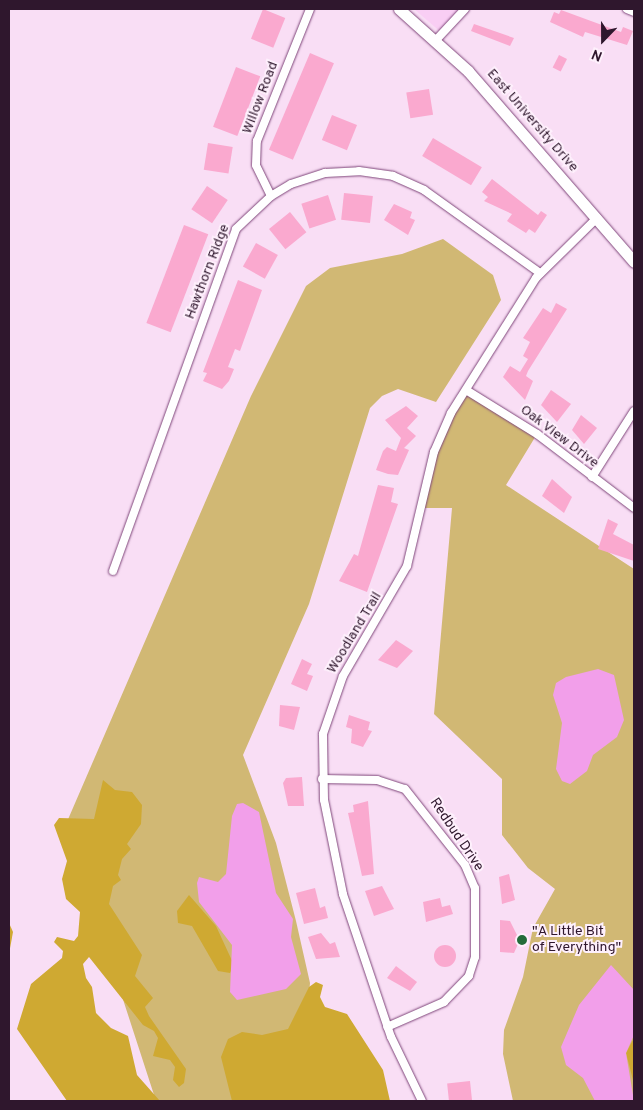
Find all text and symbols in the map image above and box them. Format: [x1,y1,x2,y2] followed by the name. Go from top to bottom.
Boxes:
[578,15,628,65] north arrow
[589,45,605,64] text: N
[240,59,282,137] street label: Willow Road
[483,66,581,176] street label: East University Drive
[182,222,234,322] street label: Hawthorn Ridge
[516,402,602,472] street label: Oak View Drive
[324,589,386,677] street label: Woodland Trail
[425,795,487,875] street label: Redbud Drive
[532,924,621,956] place label: "A Little Bit of Everything"
[516,934,528,946] marker: "A Little Bit of Everything"

